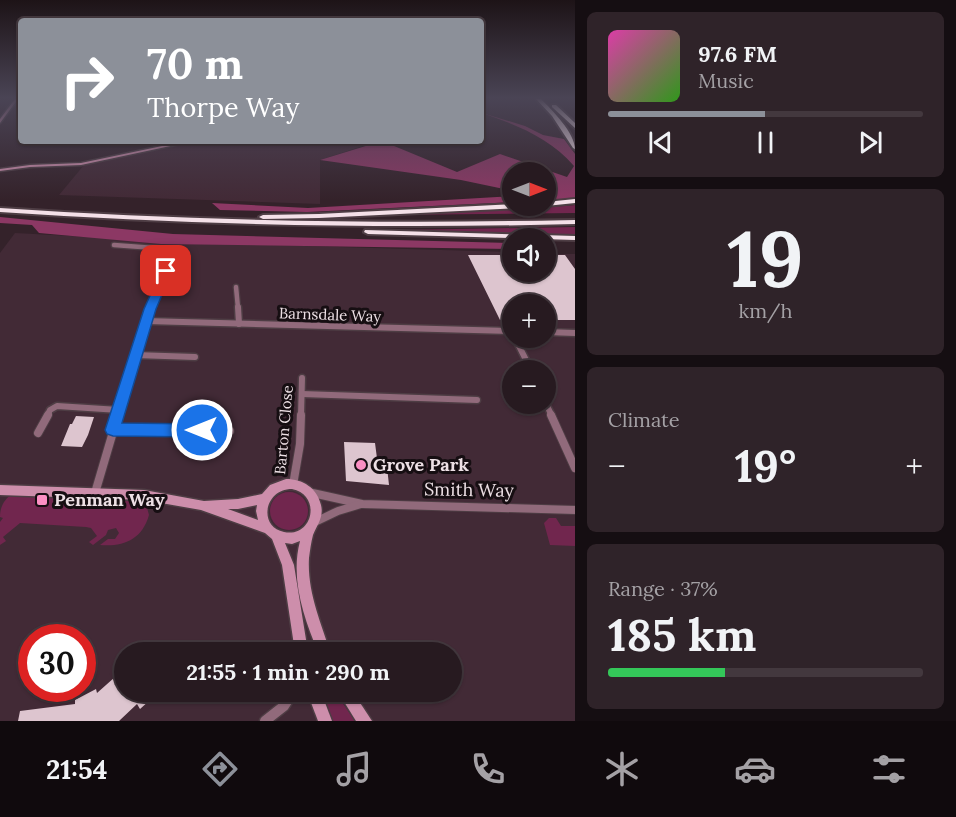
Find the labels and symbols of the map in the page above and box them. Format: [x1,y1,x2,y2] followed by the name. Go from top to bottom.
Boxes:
[502,162,556,216] north arrow
[140,245,191,296] pin
[279,303,382,326] street label: Barnsdale Way
[270,384,297,475] street label: Barton Close
[170,398,234,462] position arrow
[373,453,469,476] place label: Grove Park
[354,458,368,472] marker: Grove Park
[424,477,515,502] street label: Smith Way
[54,488,165,511] place label: Penman Way
[35,493,49,507] marker: Penman Way
[18,624,96,702] speed limit sign: 30

